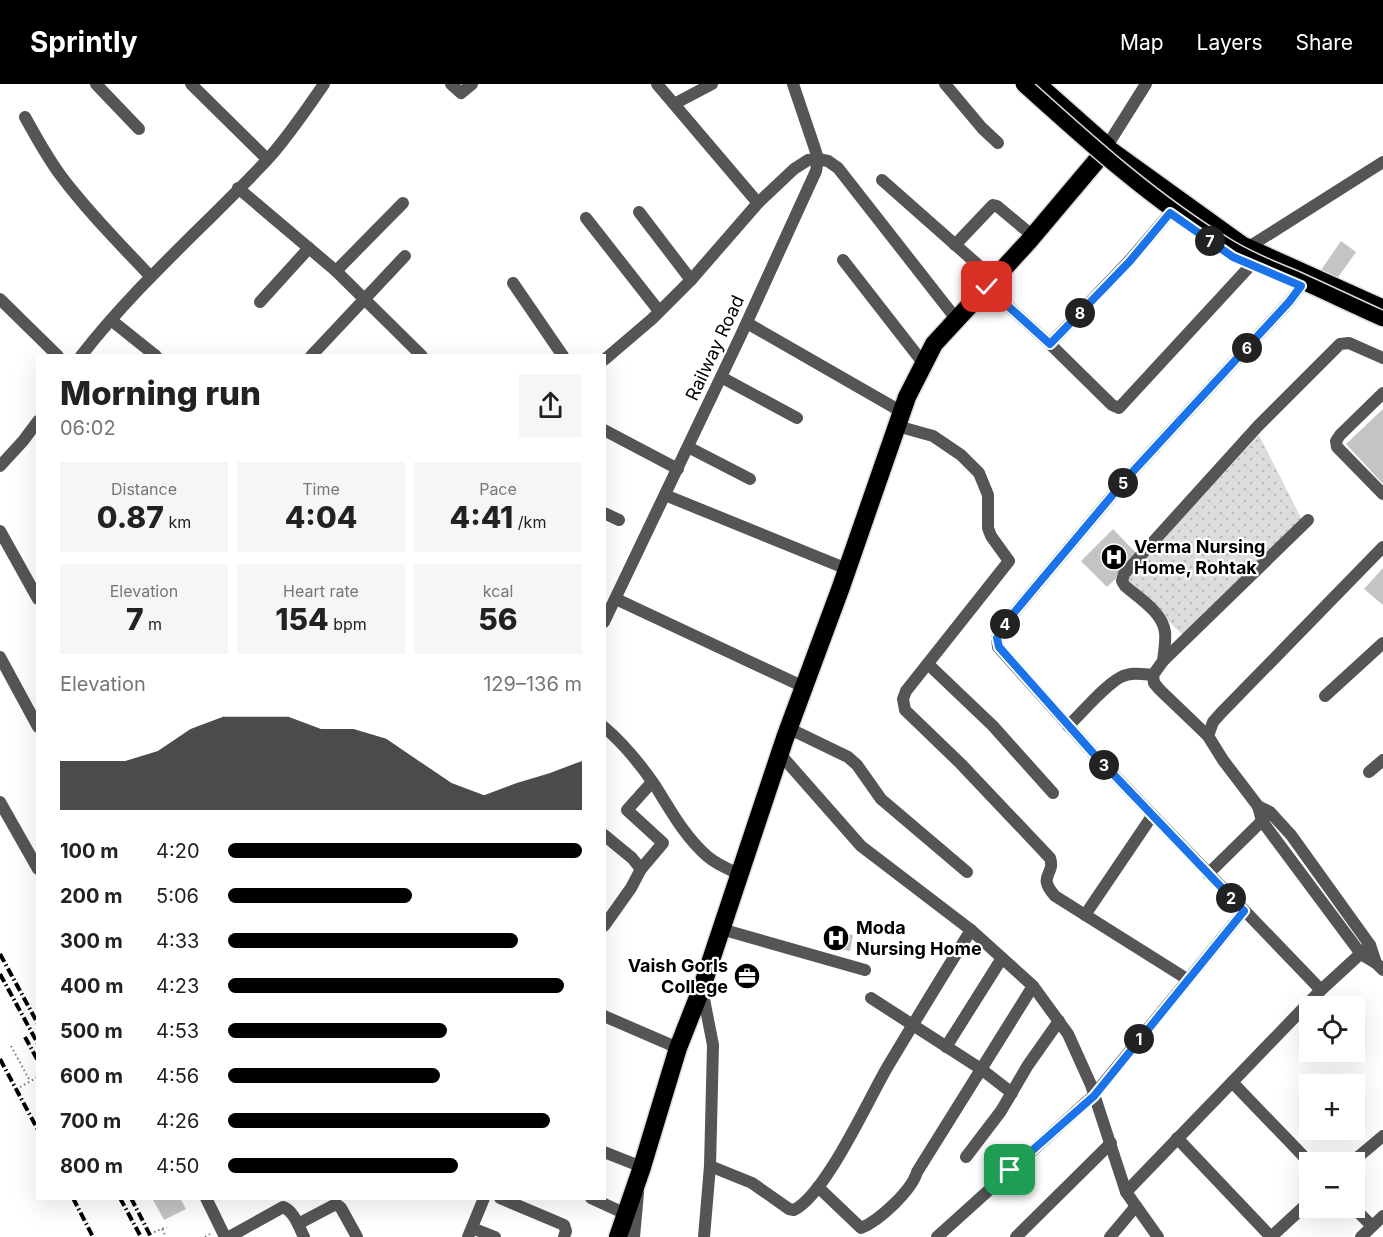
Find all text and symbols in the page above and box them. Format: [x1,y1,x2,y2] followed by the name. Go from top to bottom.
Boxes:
[30,25,138,59] text: Sprintly
[1120,30,1164,55] text: Map
[1197,30,1263,55] text: Layers
[1296,30,1353,55] text: Share
[1195,226,1225,256] pin: 7
[1205,231,1215,251] text: 7
[961,261,1012,312] pin
[970,270,1003,303] icon: check
[681,292,748,404] street label: Railway Road
[1065,298,1095,328] pin: 8
[1075,303,1085,323] text: 8
[1232,333,1262,363] pin: 6
[1242,338,1252,358] text: 6
[60,373,261,413] text: Morning run
[519,374,582,437] button: share
[60,416,116,440] text: 06:02
[1108,468,1138,498] pin: 5
[1118,473,1128,493] text: 5
[111,479,177,499] text: Distance
[302,479,340,499] text: Time
[479,479,517,499] text: Pace
[97,499,164,535] text: 0.87
[285,499,357,535] text: 4:04
[450,499,513,535] text: 4:41
[164,512,191,532] text: km
[513,512,546,532] text: /km
[1134,536,1265,578] place label: Verma Nursing Home, Rohtak
[1099,542,1129,572] hospital icon: Verma Nursing Home, Rohtak
[110,581,178,601] text: Elevation
[283,581,359,601] text: Heart rate
[483,581,513,601] text: kcal
[126,601,144,637] text: 7
[275,601,329,637] text: 154
[478,601,518,637] text: 56
[990,609,1020,639] pin: 4
[144,614,162,634] text: m
[329,614,367,634] text: bpm
[1000,614,1010,634] text: 4
[60,672,146,696] text: Elevation
[483,672,582,696] text: 129–136 m
[1089,750,1119,780] pin: 3
[1099,755,1109,775] text: 3
[60,839,119,863] text: 100 m
[156,839,200,863] text: 4:20
[1216,883,1246,913] pin: 2
[60,884,123,908] text: 200 m
[156,884,199,908] text: 5:06
[1226,888,1236,908] text: 2
[856,917,982,959] place label: Moda Nursing Home
[821,923,851,953] hospital icon: Moda Nursing Home
[60,929,123,953] text: 300 m
[156,929,199,953] text: 4:33
[628,955,728,997] place label: Vaish Gorls College
[732,961,762,991] office icon: Vaish Gorls College
[60,974,124,998] text: 400 m
[156,974,199,998] text: 4:23
[1299,996,1365,1218] map controls
[1299,996,1365,1062] button: locate
[60,1019,123,1043] text: 500 m
[156,1019,199,1043] text: 4:53
[1124,1024,1154,1054] pin: 1
[1136,1029,1142,1049] text: 1
[60,1064,123,1088] text: 600 m
[156,1064,199,1088] text: 4:56
[1299,1074,1365,1140] button: +
[60,1109,121,1133] text: 700 m
[156,1109,199,1133] text: 4:26
[984,1144,1035,1195] pin
[1299,1152,1365,1218] button: −
[993,1153,1026,1186] icon: arrive
[60,1154,123,1178] text: 800 m
[156,1154,199,1178] text: 4:50

